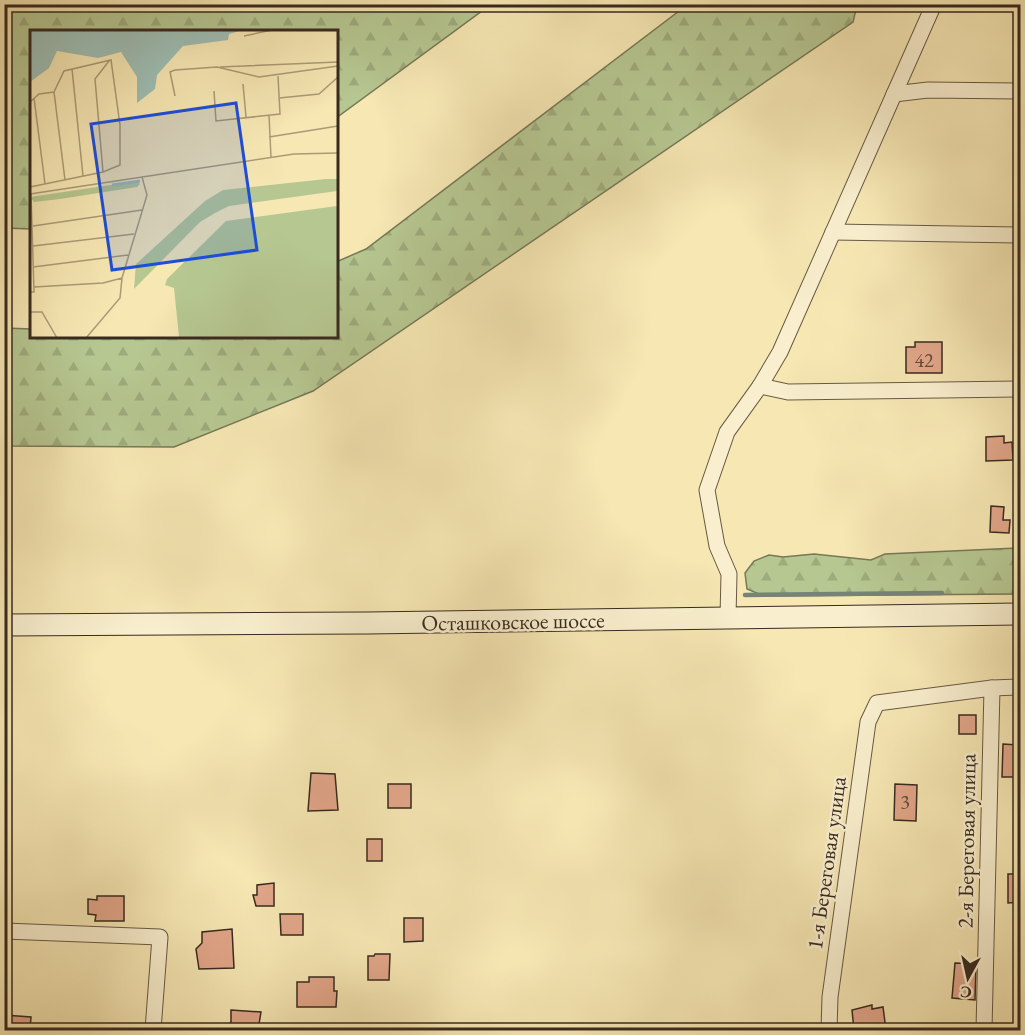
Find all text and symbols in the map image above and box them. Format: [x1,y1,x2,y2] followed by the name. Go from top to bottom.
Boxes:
[30,30,338,338] inset map
[914,347,934,373] house number: 42
[421,605,605,638] street label: Осташковское шоссе
[950,753,983,929] street label: 2-я Береговая улица
[800,774,853,952] street label: 1-я Береговая улица
[900,789,910,815] house number: 3
[938,948,998,1008] north arrow
[959,981,973,1004] text: С

